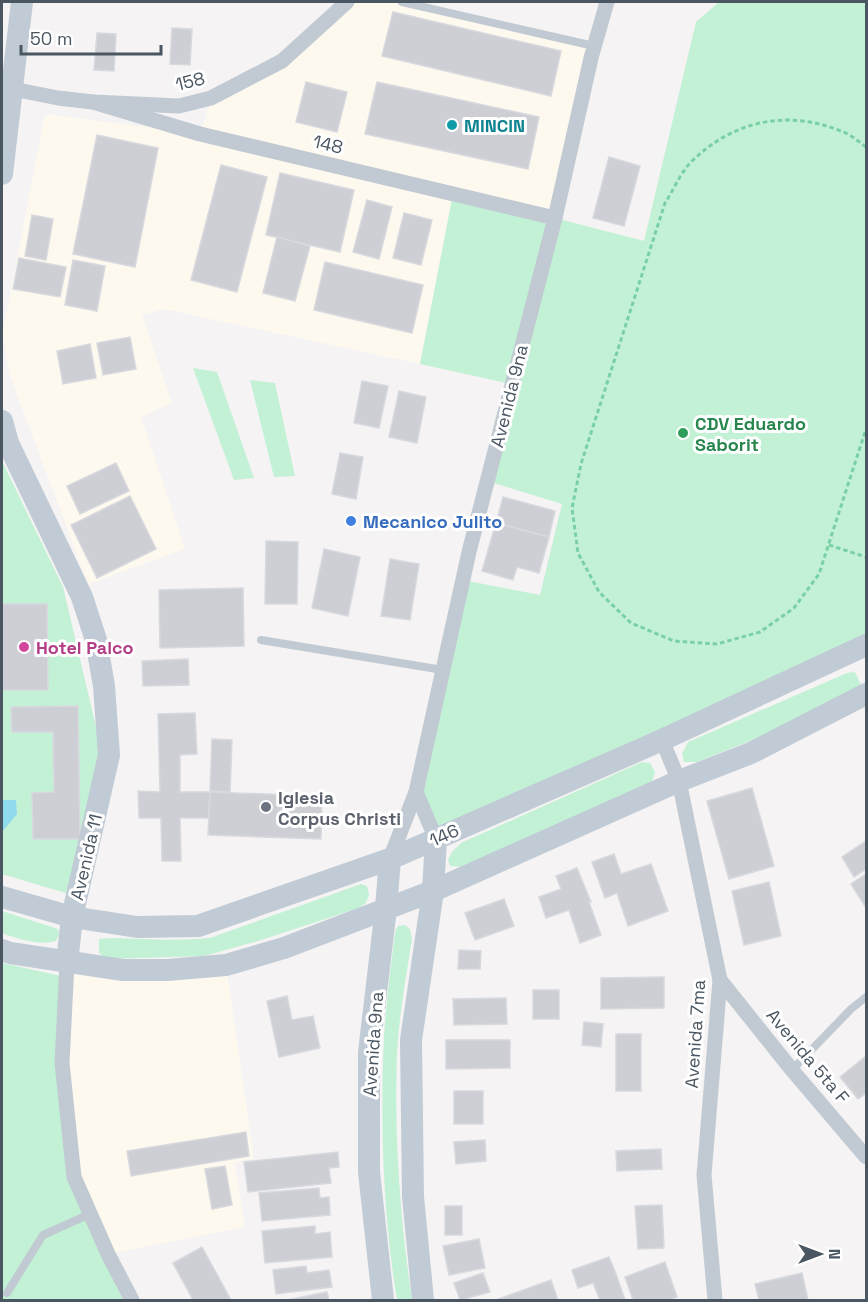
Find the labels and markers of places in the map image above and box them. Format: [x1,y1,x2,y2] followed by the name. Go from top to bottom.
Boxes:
[464,114,525,137] place label: MINCIN
[445,118,459,132] marker: MINCIN
[695,412,806,456] place label: CDV Eduardo Saborit
[676,426,690,440] marker: CDV Eduardo Saborit
[363,510,502,533] place label: Mecanico Julito
[344,514,358,528] marker: Mecanico Julito
[36,636,134,659] place label: Hotel Palco
[17,640,31,654] marker: Hotel Palco
[278,786,401,830] place label: Iglesia Corpus Christi
[259,800,273,814] marker: Iglesia Corpus Christi

